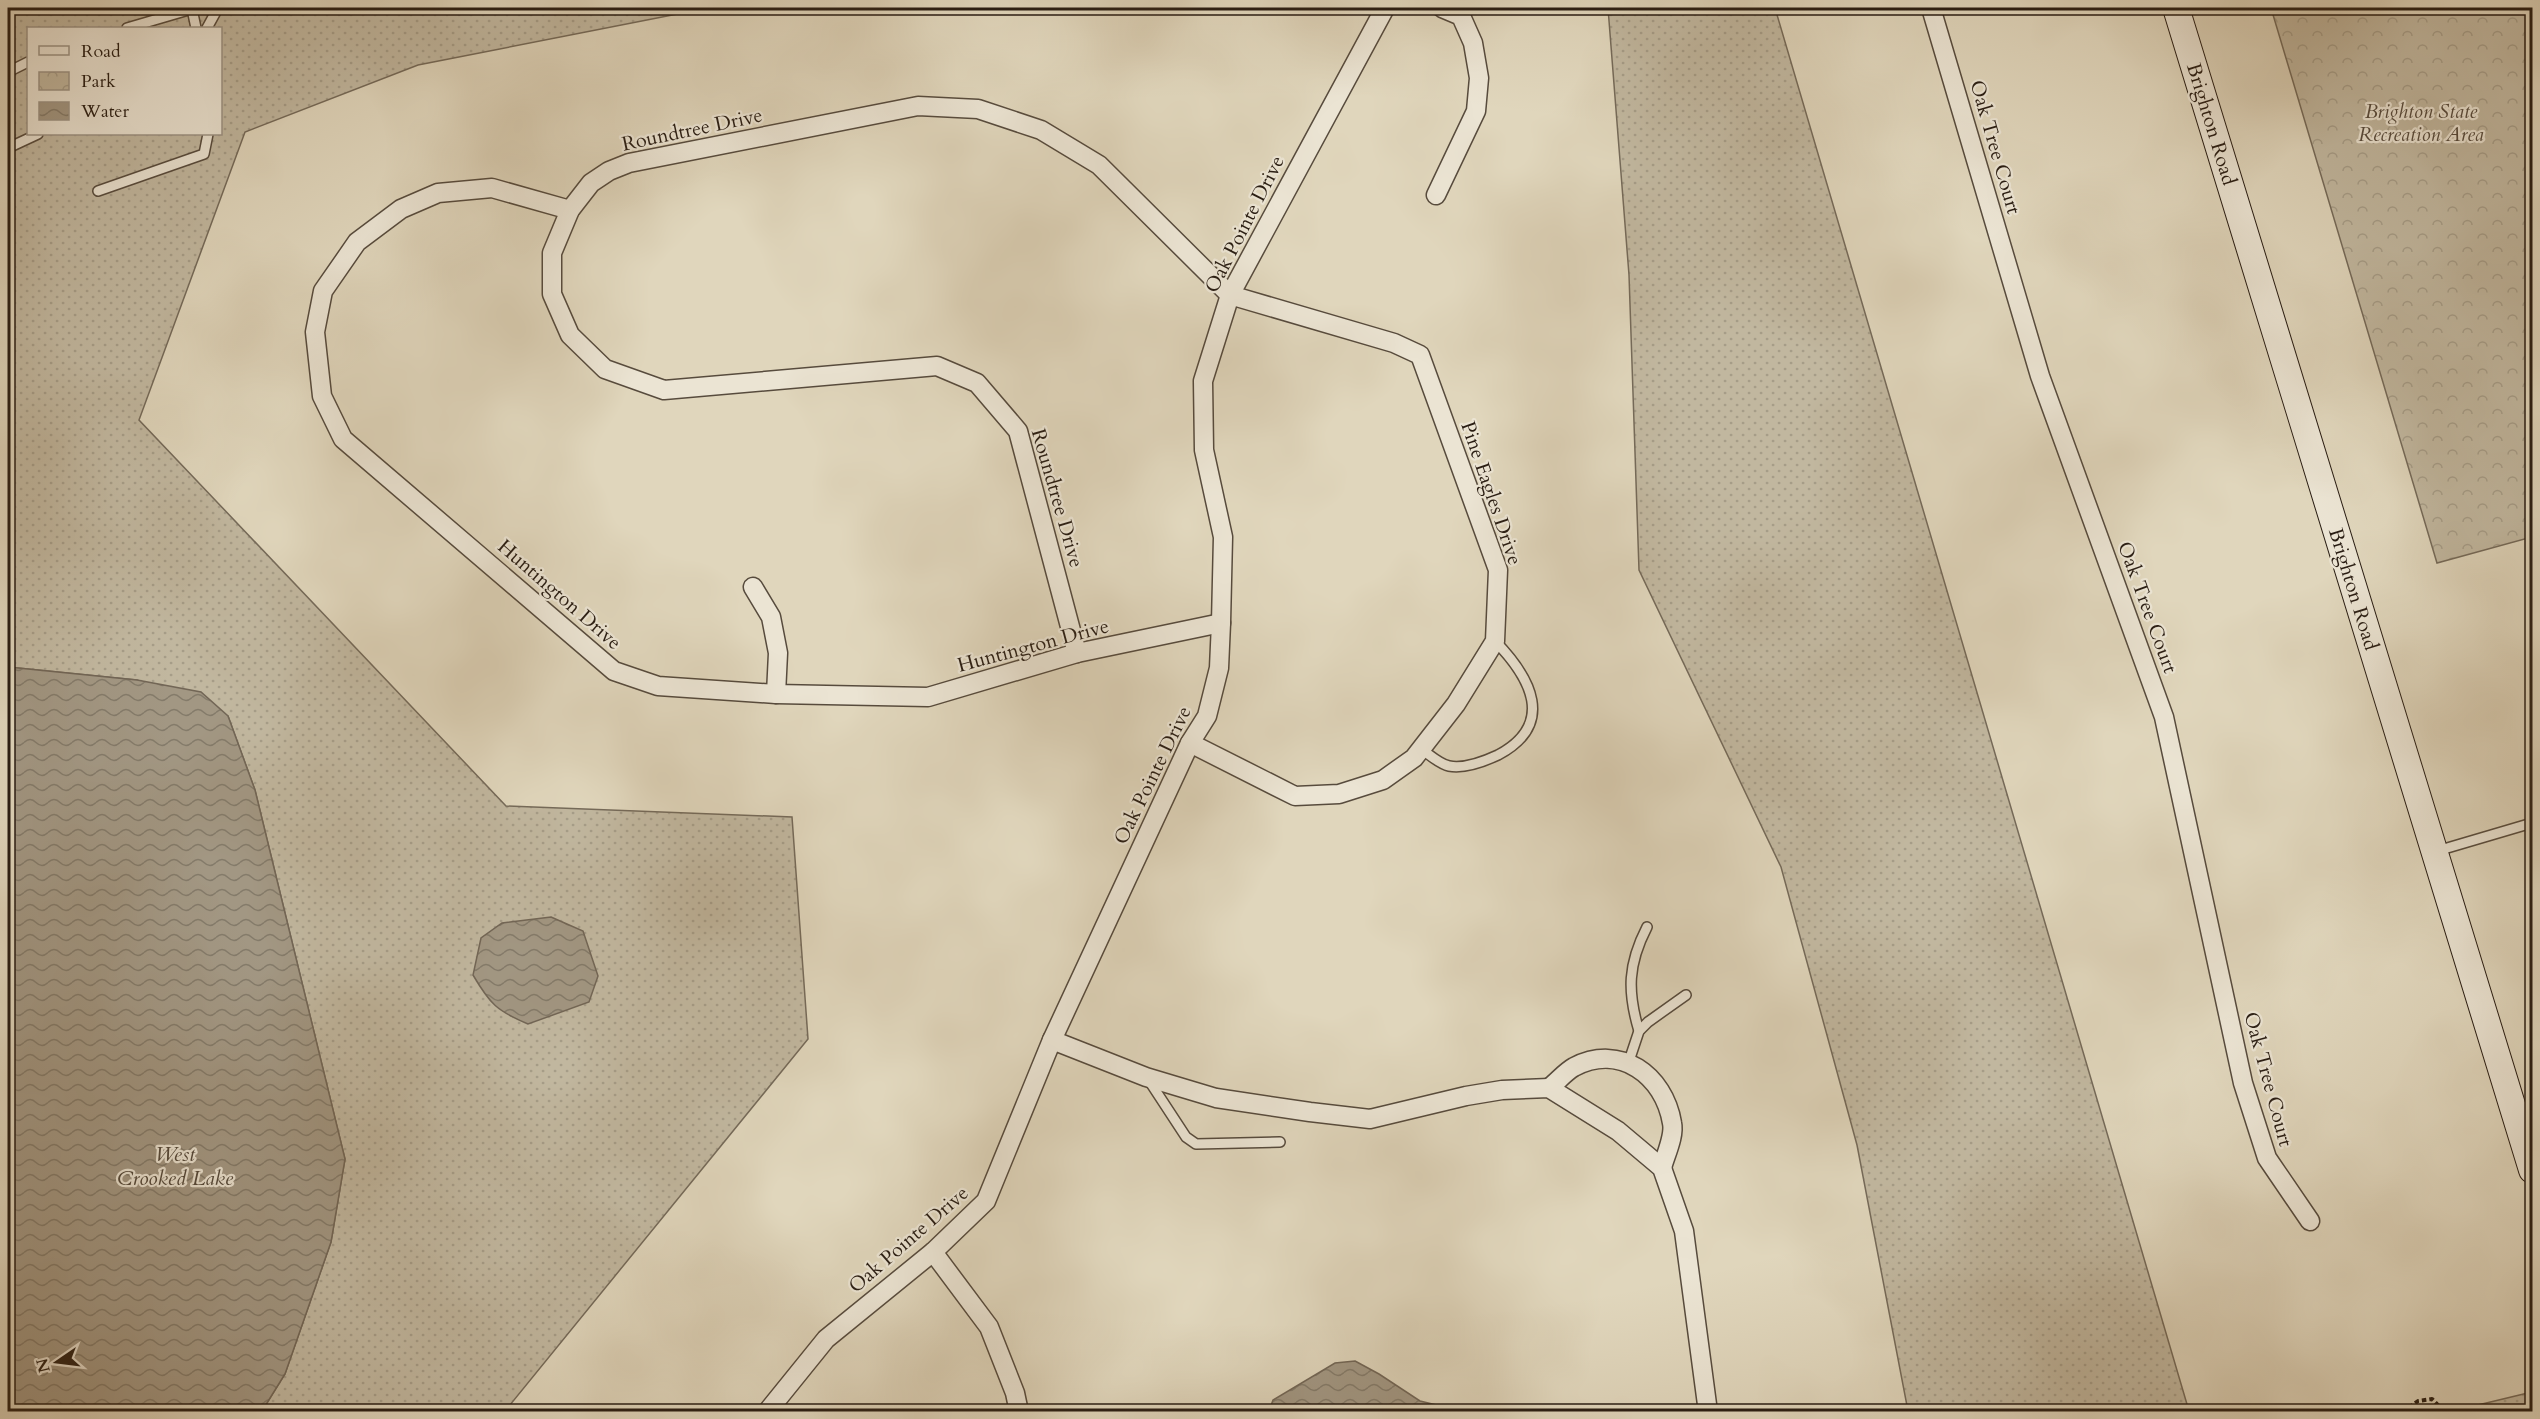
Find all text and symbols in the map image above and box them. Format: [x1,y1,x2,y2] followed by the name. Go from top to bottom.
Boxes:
[27,27,222,135] legend
[81,39,121,64] text: Road
[2180,60,2243,189] street label: Brighton Road
[81,69,116,94] text: Park
[1963,77,2028,218] street label: Oak Tree Court
[2358,98,2484,148] park label: Brighton State Recreation Area
[80,99,130,124] text: Water
[619,101,765,158] street label: Roundtree Drive
[1198,151,1291,298] street label: Oak Pointe Drive
[1454,418,1529,569] street label: Pine Eagles Drive
[1025,426,1090,571] street label: Roundtree Drive
[2322,525,2385,654] street label: Brighton Road
[492,533,627,656] street label: Huntington Drive
[2111,538,2184,677] street label: Oak Tree Court
[954,612,1112,679] street label: Huntington Drive
[1107,702,1198,849] street label: Oak Pointe Drive
[2238,1009,2300,1150] street label: Oak Tree Court
[117,1140,234,1193] water label: West Crooked Lake
[843,1180,974,1299] street label: Oak Pointe Drive
[27,1332,87,1392] north arrow
[31,1356,56,1375] text: N

